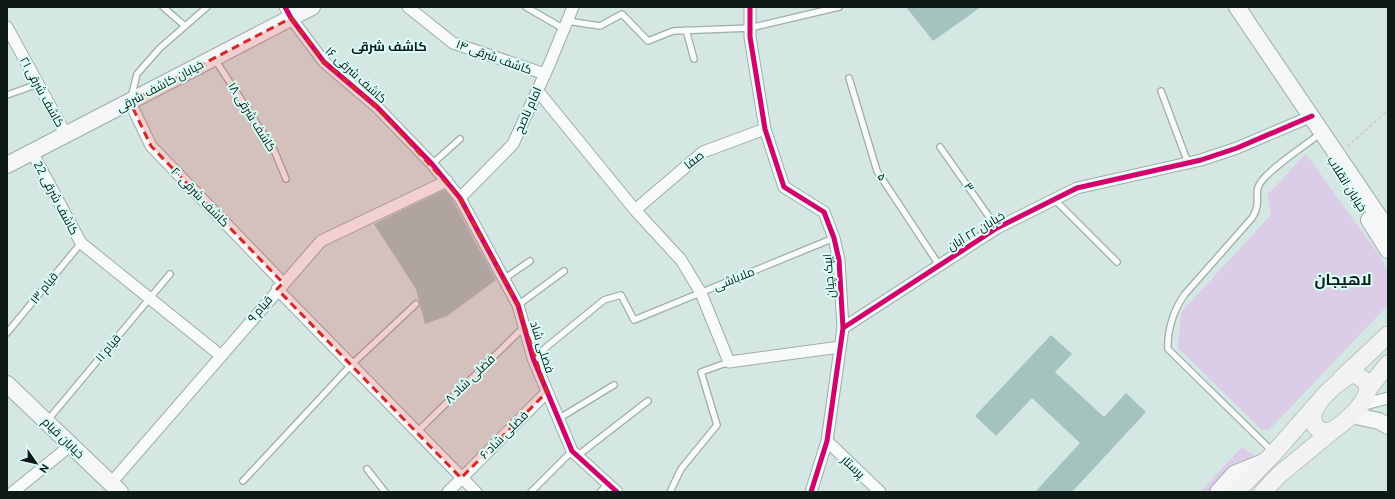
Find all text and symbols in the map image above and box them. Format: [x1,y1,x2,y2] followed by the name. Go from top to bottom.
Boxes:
[454,37,534,77] street label: کاشف شرقی ۱۴
[351,39,427,54] district label: کاشف شرقی
[323,44,389,106] street label: کاشف شرقی ۱۶
[17,54,67,130] street label: کاشف شرقی ۲۱
[114,57,206,115] street label: خیابان کاشف شرقی
[225,80,279,154] street label: کاشف شرقی ۱۸
[512,85,545,136] street label: امام ناصح
[681,148,706,171] street label: صفا
[1324,154,1370,214] street label: خیابان انقلاب
[31,159,81,237] street label: کاشف شرقی 22
[168,164,232,230] street label: کاشف شرقی ۲۰
[875,171,890,183] street label: ۵
[962,180,977,194] street label: ۳
[945,208,1007,254] street label: خیابان ۲۲ آبان
[820,253,840,299] street label: ایپک چیان
[711,264,757,294] street label: ملاباشی
[27,269,62,307] street label: قیام ۱۳
[1314,270,1372,289] district label: لاهیجان
[245,293,276,326] street label: قیام ۹
[527,319,557,375] street label: فضلی شاد
[92,331,124,365] street label: قیام ۱۱
[442,352,498,406] street label: فضلی شاد ۸
[477,408,531,462] street label: فضلی شاد ۶
[38,415,87,462] street label: خیابان قیام
[16,443,56,483] north arrow
[836,452,868,483] street label: پرستار
[37,462,52,475] text: N

